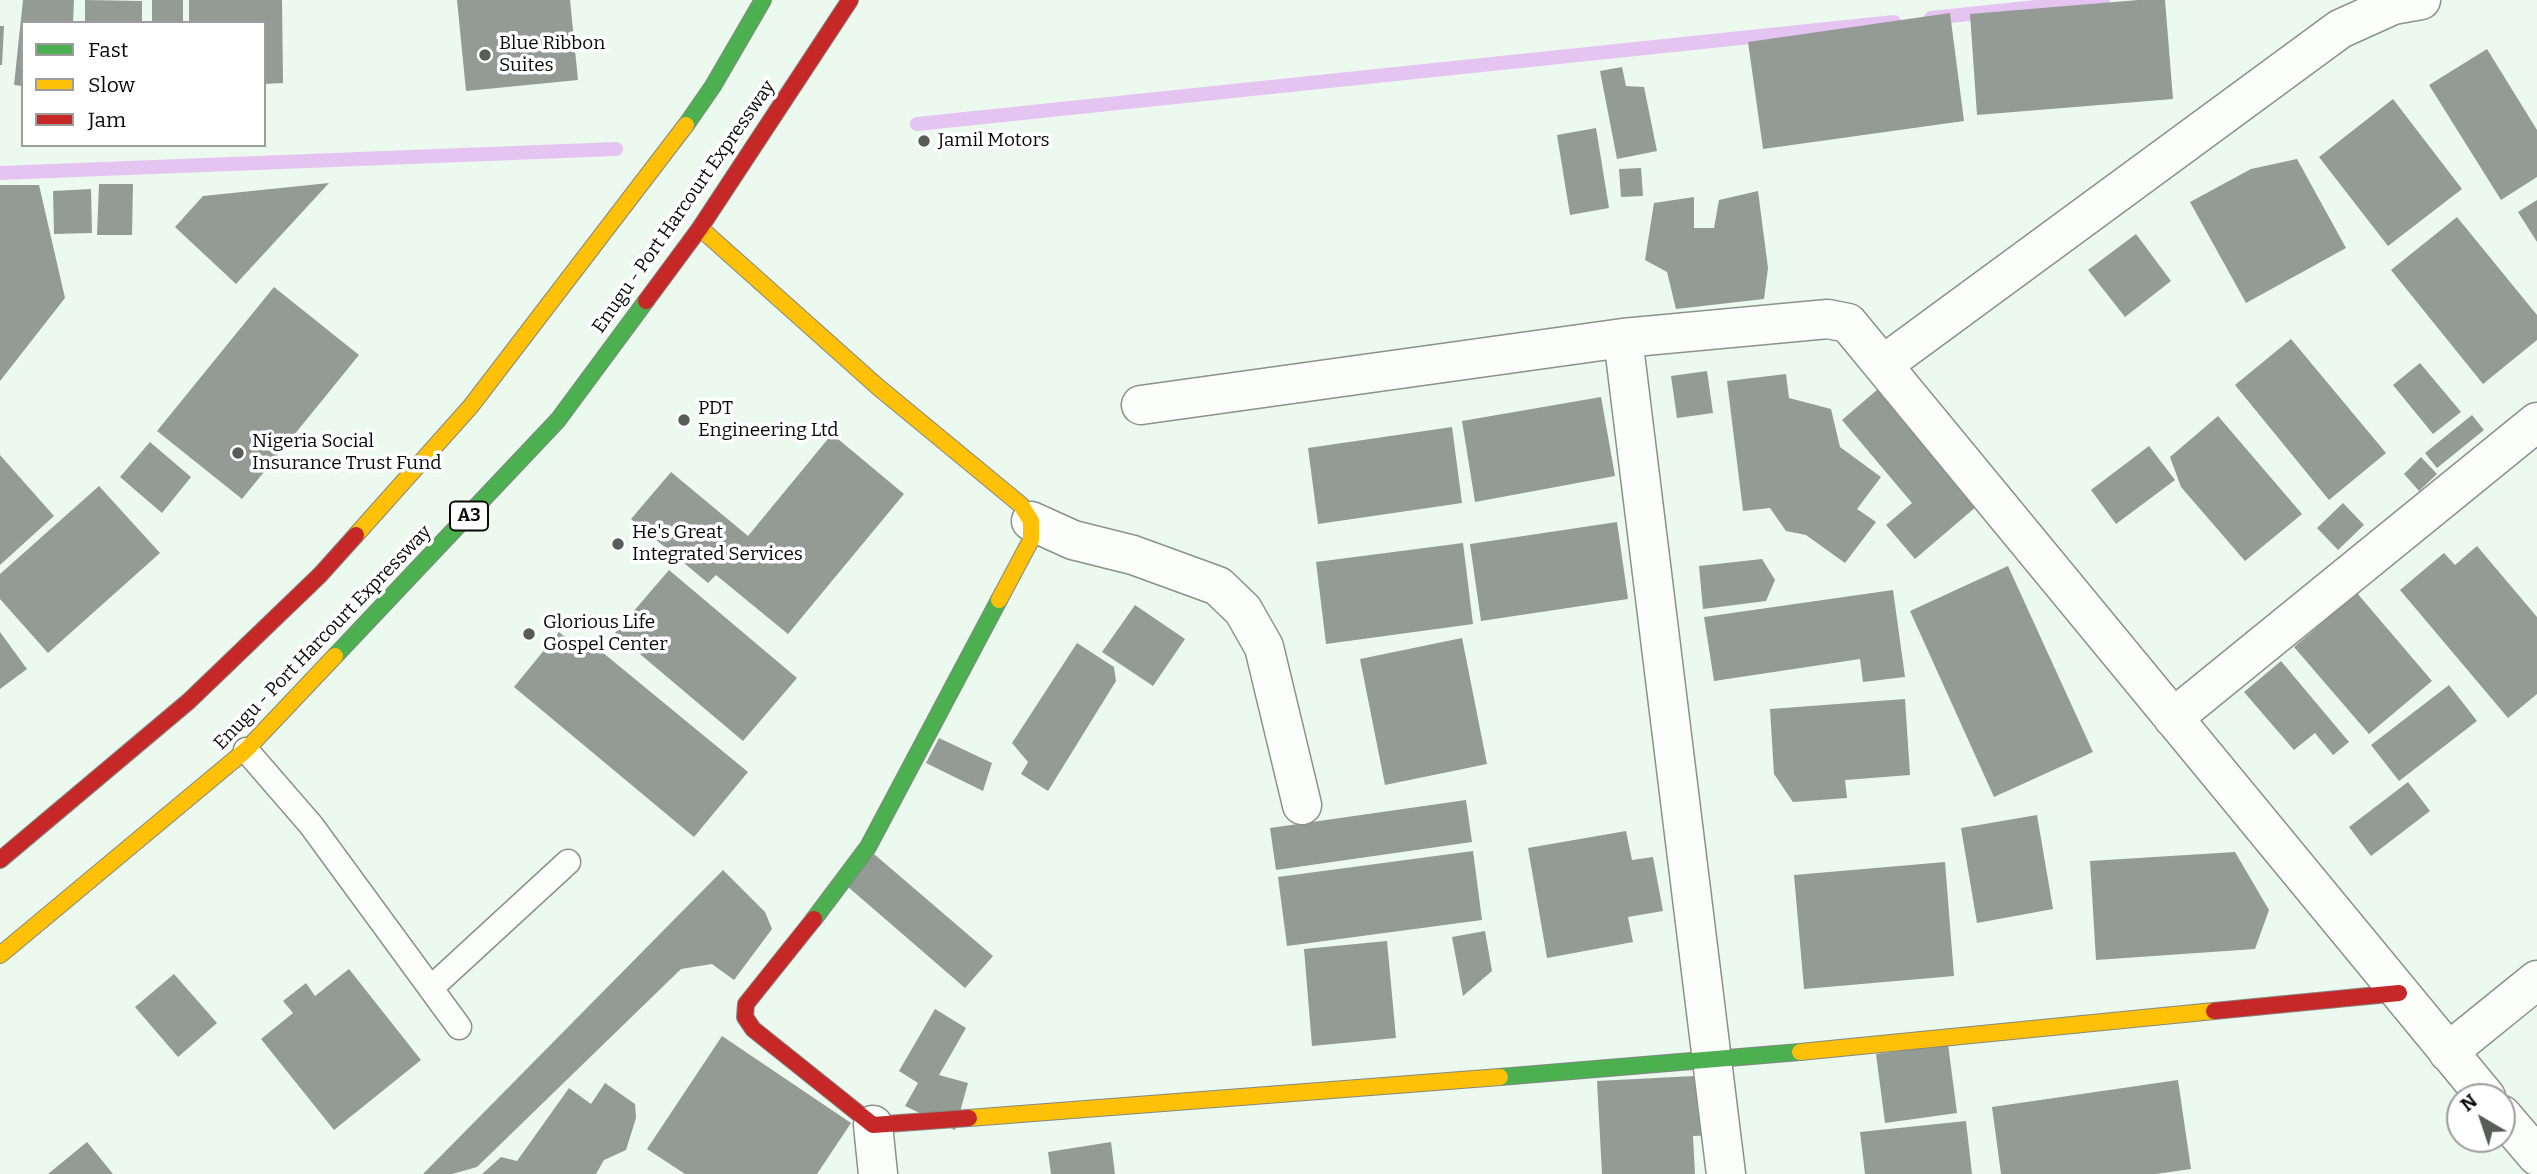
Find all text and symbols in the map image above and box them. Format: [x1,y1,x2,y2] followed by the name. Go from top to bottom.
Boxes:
[21,21,266,147] legend
[499,33,605,77] place label: Blue Ribbon Suites
[88,37,128,63] text: Fast
[477,47,493,63] marker: Blue Ribbon Suites
[88,72,135,98] text: Slow
[588,76,780,338] street label: Enugu - Port Harcourt Expressway
[88,107,126,133] text: Jam
[938,130,1050,152] place label: Jamil Motors
[916,133,932,149] marker: Jamil Motors
[698,398,839,442] place label: PDT Engineering Ltd
[676,412,692,428] marker: PDT Engineering Ltd
[252,431,441,475] place label: Nigeria Social Insurance Trust Fund
[230,445,246,461] marker: Nigeria Social Insurance Trust Fund
[450,502,488,530] road number: A3
[209,521,437,755] street label: Enugu - Port Harcourt Expressway
[632,522,803,566] place label: He's Great Integrated Services
[610,536,626,552] marker: He's Great Integrated Services
[543,612,668,656] place label: Glorious Life Gospel Center
[521,626,537,642] marker: Glorious Life Gospel Center
[2446,1083,2516,1153] north arrow
[2456,1089,2482,1116] text: N

